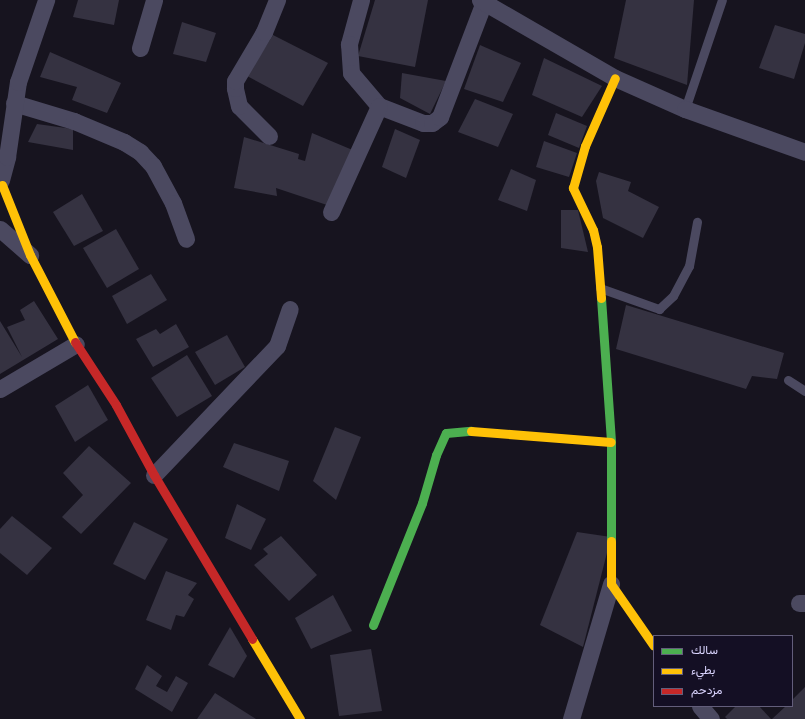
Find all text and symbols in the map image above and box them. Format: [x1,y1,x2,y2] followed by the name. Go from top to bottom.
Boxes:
[653,635,793,707] legend
[691,642,718,659] text: سالك
[691,662,715,679] text: بطيء
[691,682,722,699] text: مزدحم

